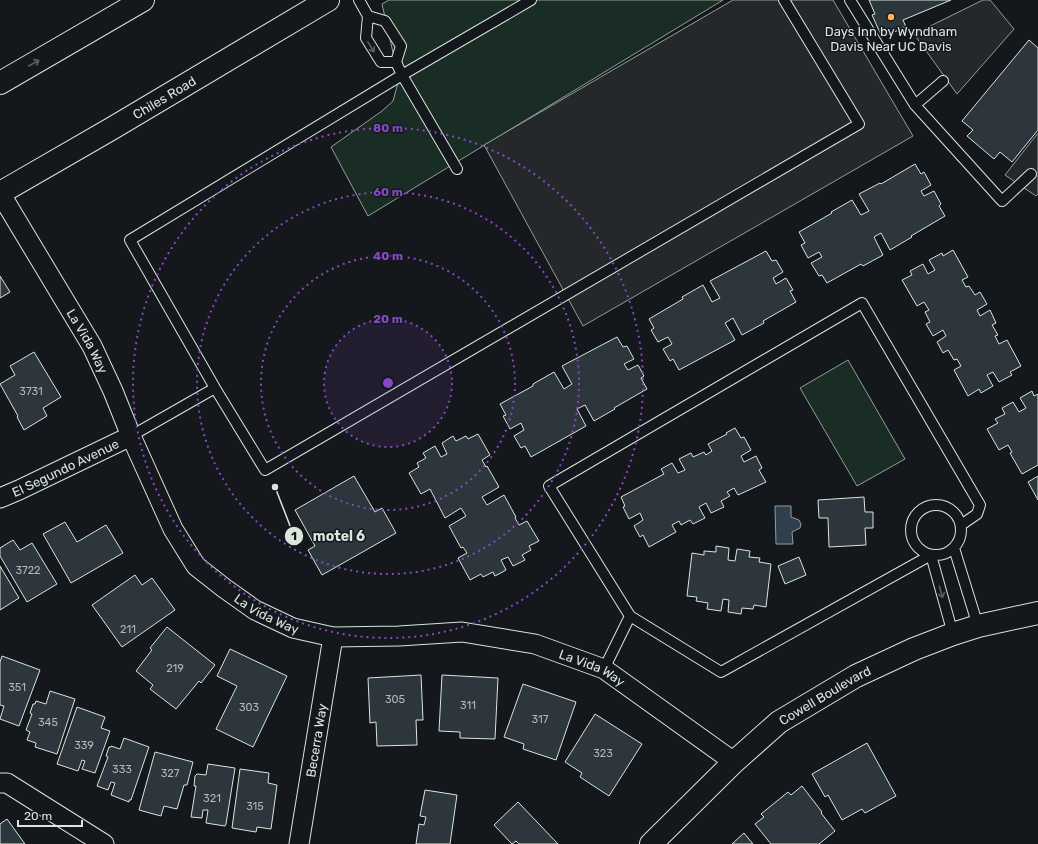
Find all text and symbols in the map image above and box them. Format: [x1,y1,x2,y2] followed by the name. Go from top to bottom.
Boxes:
[886,12,896,22] marker: Days Inn by Wyndham Davis Near UC Davis
[825,24,957,54] place label: Days Inn by Wyndham Davis Near UC Davis
[368,41,376,53] one-way arrow
[28,59,40,67] one-way arrow
[130,73,199,122] street label: Chiles Road
[373,121,403,135] text: 80 m
[373,185,403,199] text: 60 m
[373,249,403,263] text: 40 m
[63,306,111,376] street label: La Vida Way
[373,312,403,326] text: 20 m
[381,376,395,390] centre of rings
[19,385,43,398] house number: 3731
[10,436,121,500] street label: El Segundo Avenue
[284,523,373,549] callout: motel 6
[313,528,365,545] text: motel 6
[291,529,297,543] text: 1
[15,564,41,577] house number: 3722
[938,586,946,599] one-way arrow
[231,591,300,637] street label: La Vida Way
[120,623,136,636] house number: 211
[557,646,628,690] street label: La Vida Way
[166,662,184,675] house number: 219
[776,663,873,728] street label: Cowell Boulevard
[8,681,26,694] house number: 351
[385,693,406,706] house number: 305
[460,699,476,712] house number: 311
[239,701,259,714] house number: 303
[303,702,330,779] street label: Becerra Way
[532,713,549,726] house number: 317
[38,716,58,729] house number: 345
[74,739,94,752] house number: 339
[593,747,613,760] house number: 323
[112,763,132,776] house number: 333
[161,767,180,780] house number: 327
[203,792,221,805] house number: 321
[246,800,264,813] house number: 315
[18,802,82,828] scale bar
[24,809,52,823] text: 20 m

